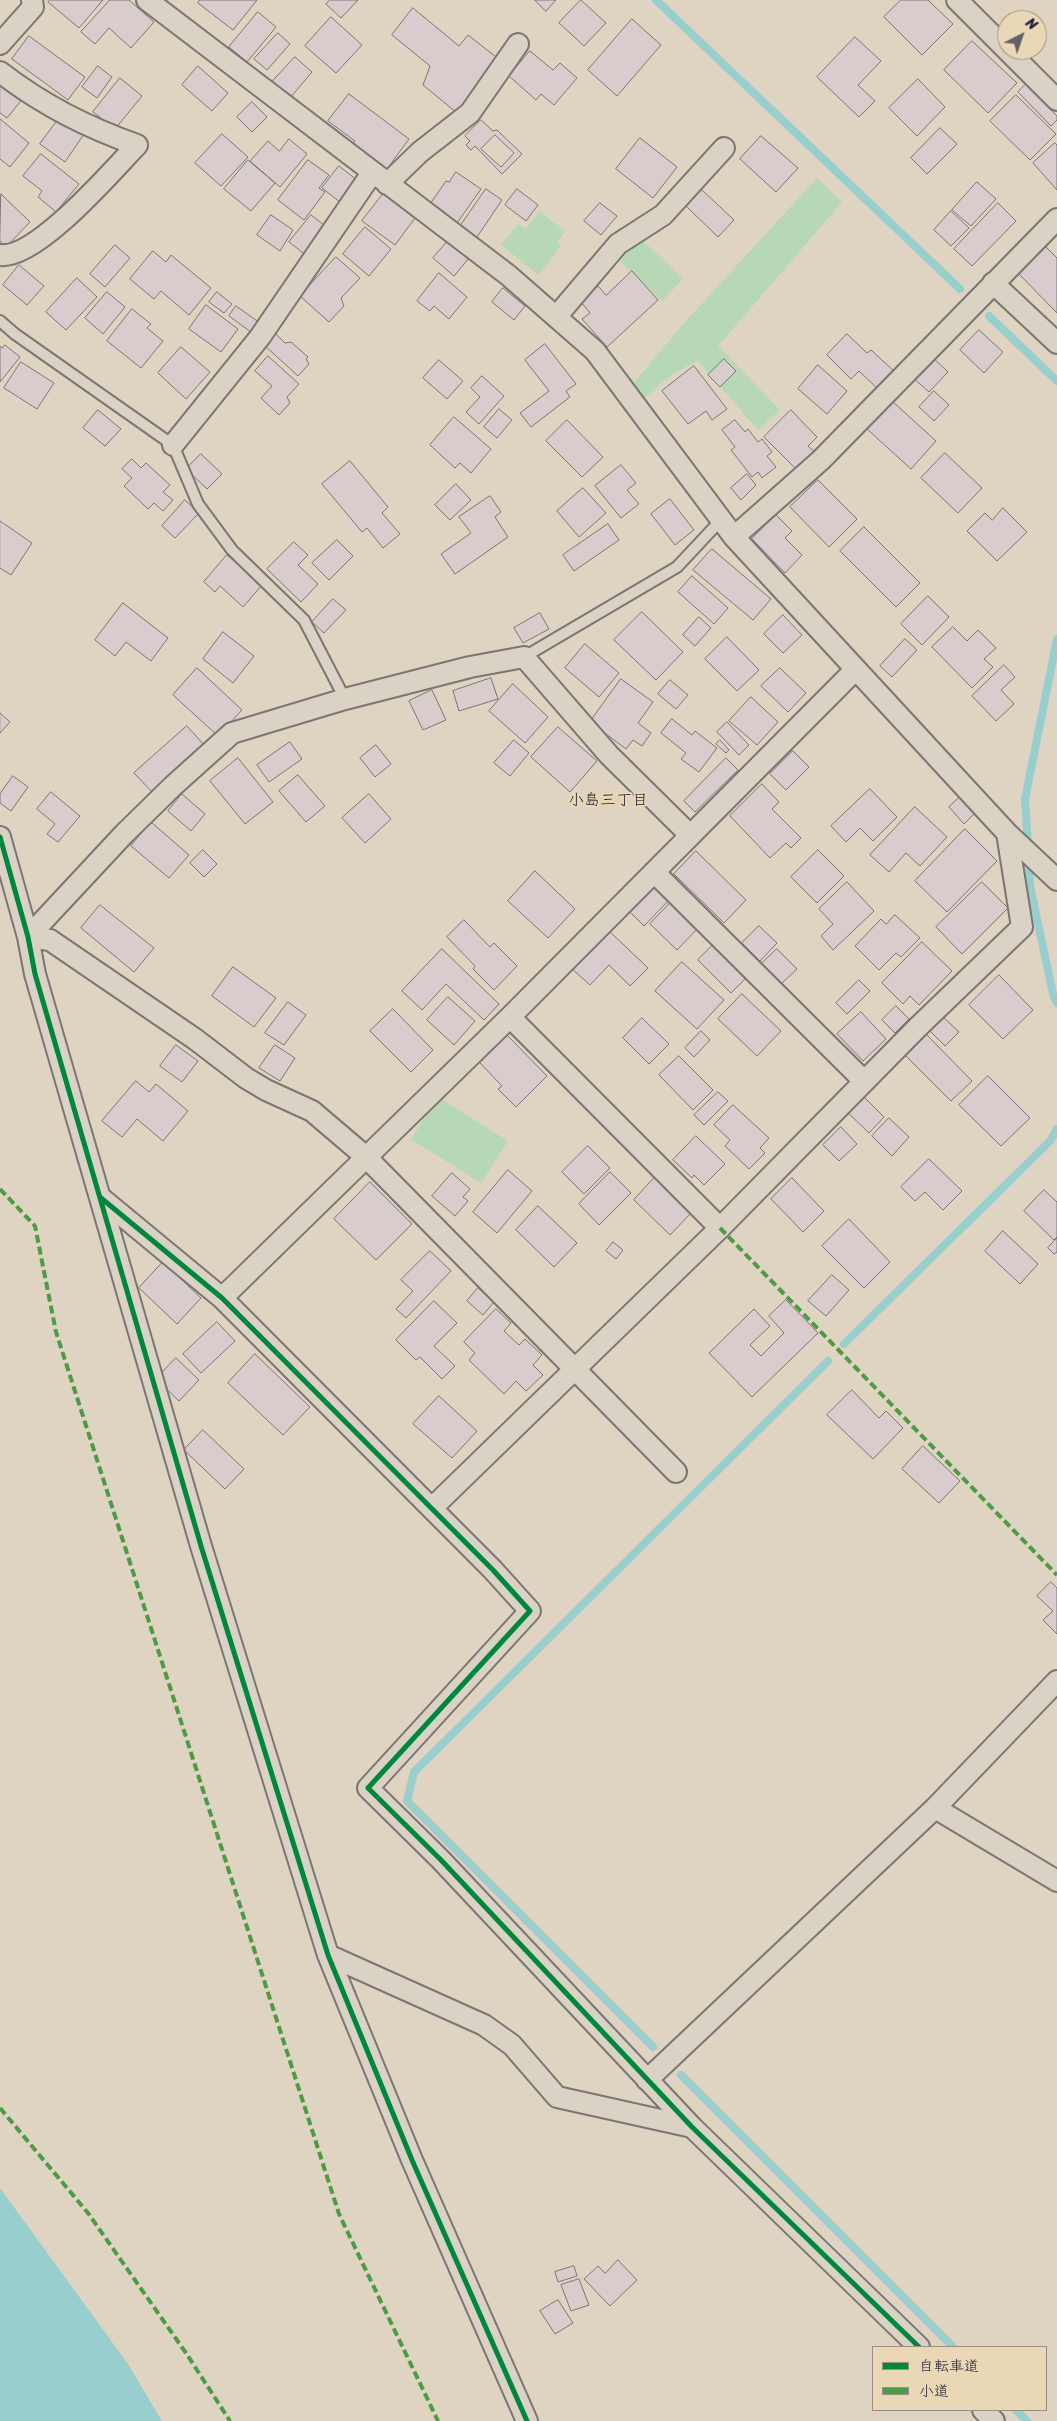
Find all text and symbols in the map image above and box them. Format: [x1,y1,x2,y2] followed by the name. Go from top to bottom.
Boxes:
[997,10,1047,60] north arrow
[1020,11,1043,37] text: N
[568,791,648,811] district label: 小島三丁目
[872,2346,1047,2411] legend
[919,2353,979,2379] text: 自転車道
[919,2378,949,2404] text: 小道

